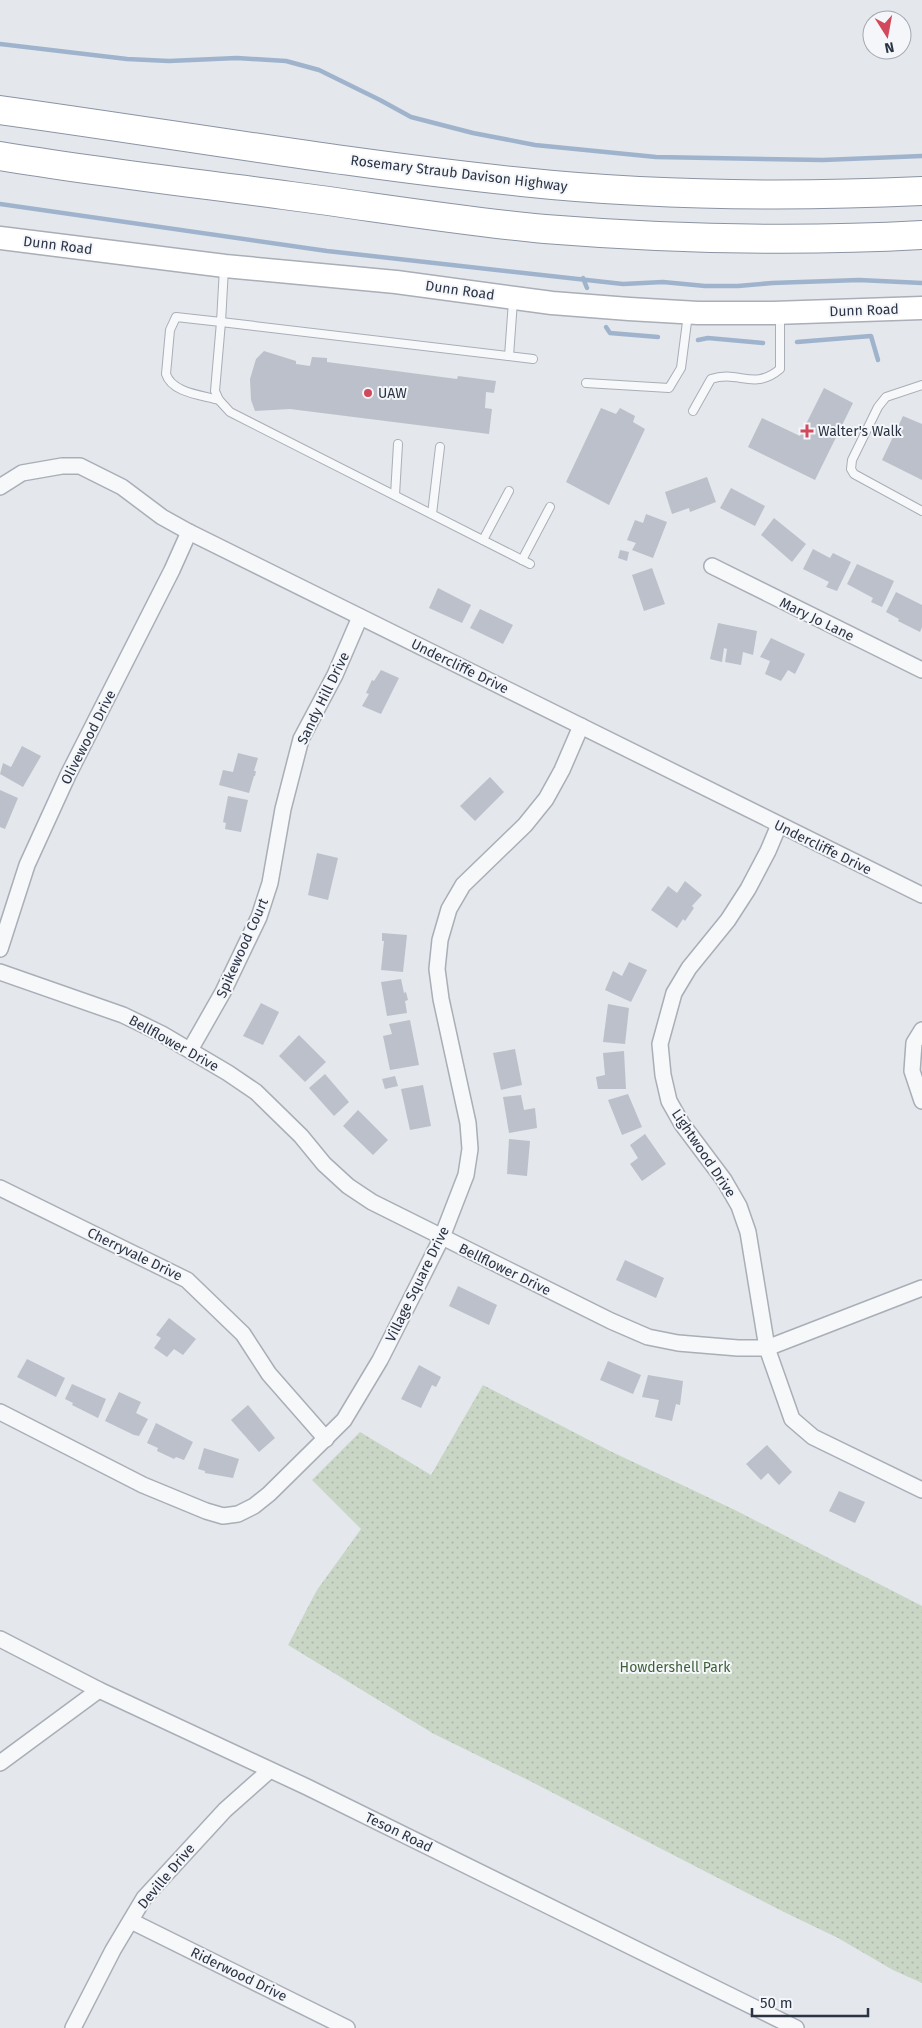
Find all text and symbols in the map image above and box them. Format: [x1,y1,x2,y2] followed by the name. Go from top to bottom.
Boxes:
[862,10,912,60] north arrow
[883,38,896,57] text: N
[349,152,568,195] street label: Rosemary Straub Davison Highway
[22,233,94,258] street label: Dunn Road
[424,277,496,304] street label: Dunn Road
[829,301,899,320] street label: Dunn Road
[378,385,407,402] place label: UAW
[362,387,374,399] marker: UAW
[818,423,903,440] place label: Walter's Walk
[800,424,814,438] marker: Walter's Walk
[777,594,857,645] street label: Mary Jo Lane
[408,635,511,697] street label: Undercliffe Drive
[294,649,353,747] street label: Sandy Hill Drive
[57,687,120,787] street label: Olivewood Drive
[771,816,874,878] street label: Undercliffe Drive
[213,895,272,1001] street label: Spikewood Court
[126,1012,222,1075] street label: Bellflower Drive
[668,1106,739,1201] street label: Lightwood Drive
[85,1224,185,1285] street label: Cherryvale Drive
[382,1224,453,1345] street label: Village Square Drive
[456,1240,554,1299] street label: Bellflower Drive
[620,1659,731,1676] park label: Howdershell Park
[362,1809,435,1856] street label: Teson Road
[134,1840,199,1912] street label: Deville Drive
[188,1944,290,2005] street label: Riderwood Drive
[752,1986,868,2018] scale bar
[760,1994,793,2012] text: 50 m

